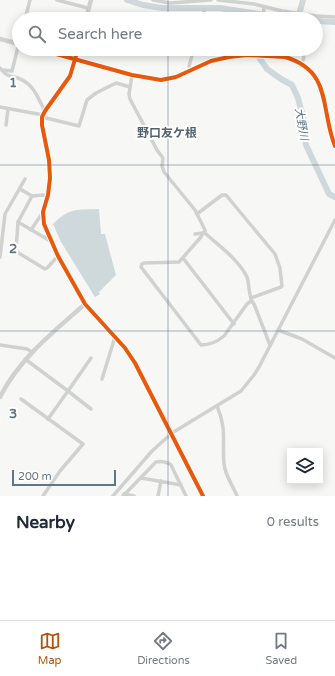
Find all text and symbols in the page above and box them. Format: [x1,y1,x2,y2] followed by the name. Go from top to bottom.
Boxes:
[12,12,323,56] search box
[26,23,48,45] icon: search
[58,25,142,43] text: Search here
[9,75,17,91] text: 1
[292,107,311,142] water label: 大野川
[137,126,197,140] district label: 野口友ケ根
[9,241,17,257] text: 2
[9,406,17,422] text: 3
[287,448,323,484] map controls
[287,448,323,484] button: layers
[12,468,116,487] scale bar
[18,470,52,483] text: 200 m
[16,512,75,533] text: Nearby
[267,514,319,530] text: 0 results
[38,630,62,667] tab: Map
[137,630,190,667] tab: Directions
[265,630,297,667] tab: Saved

